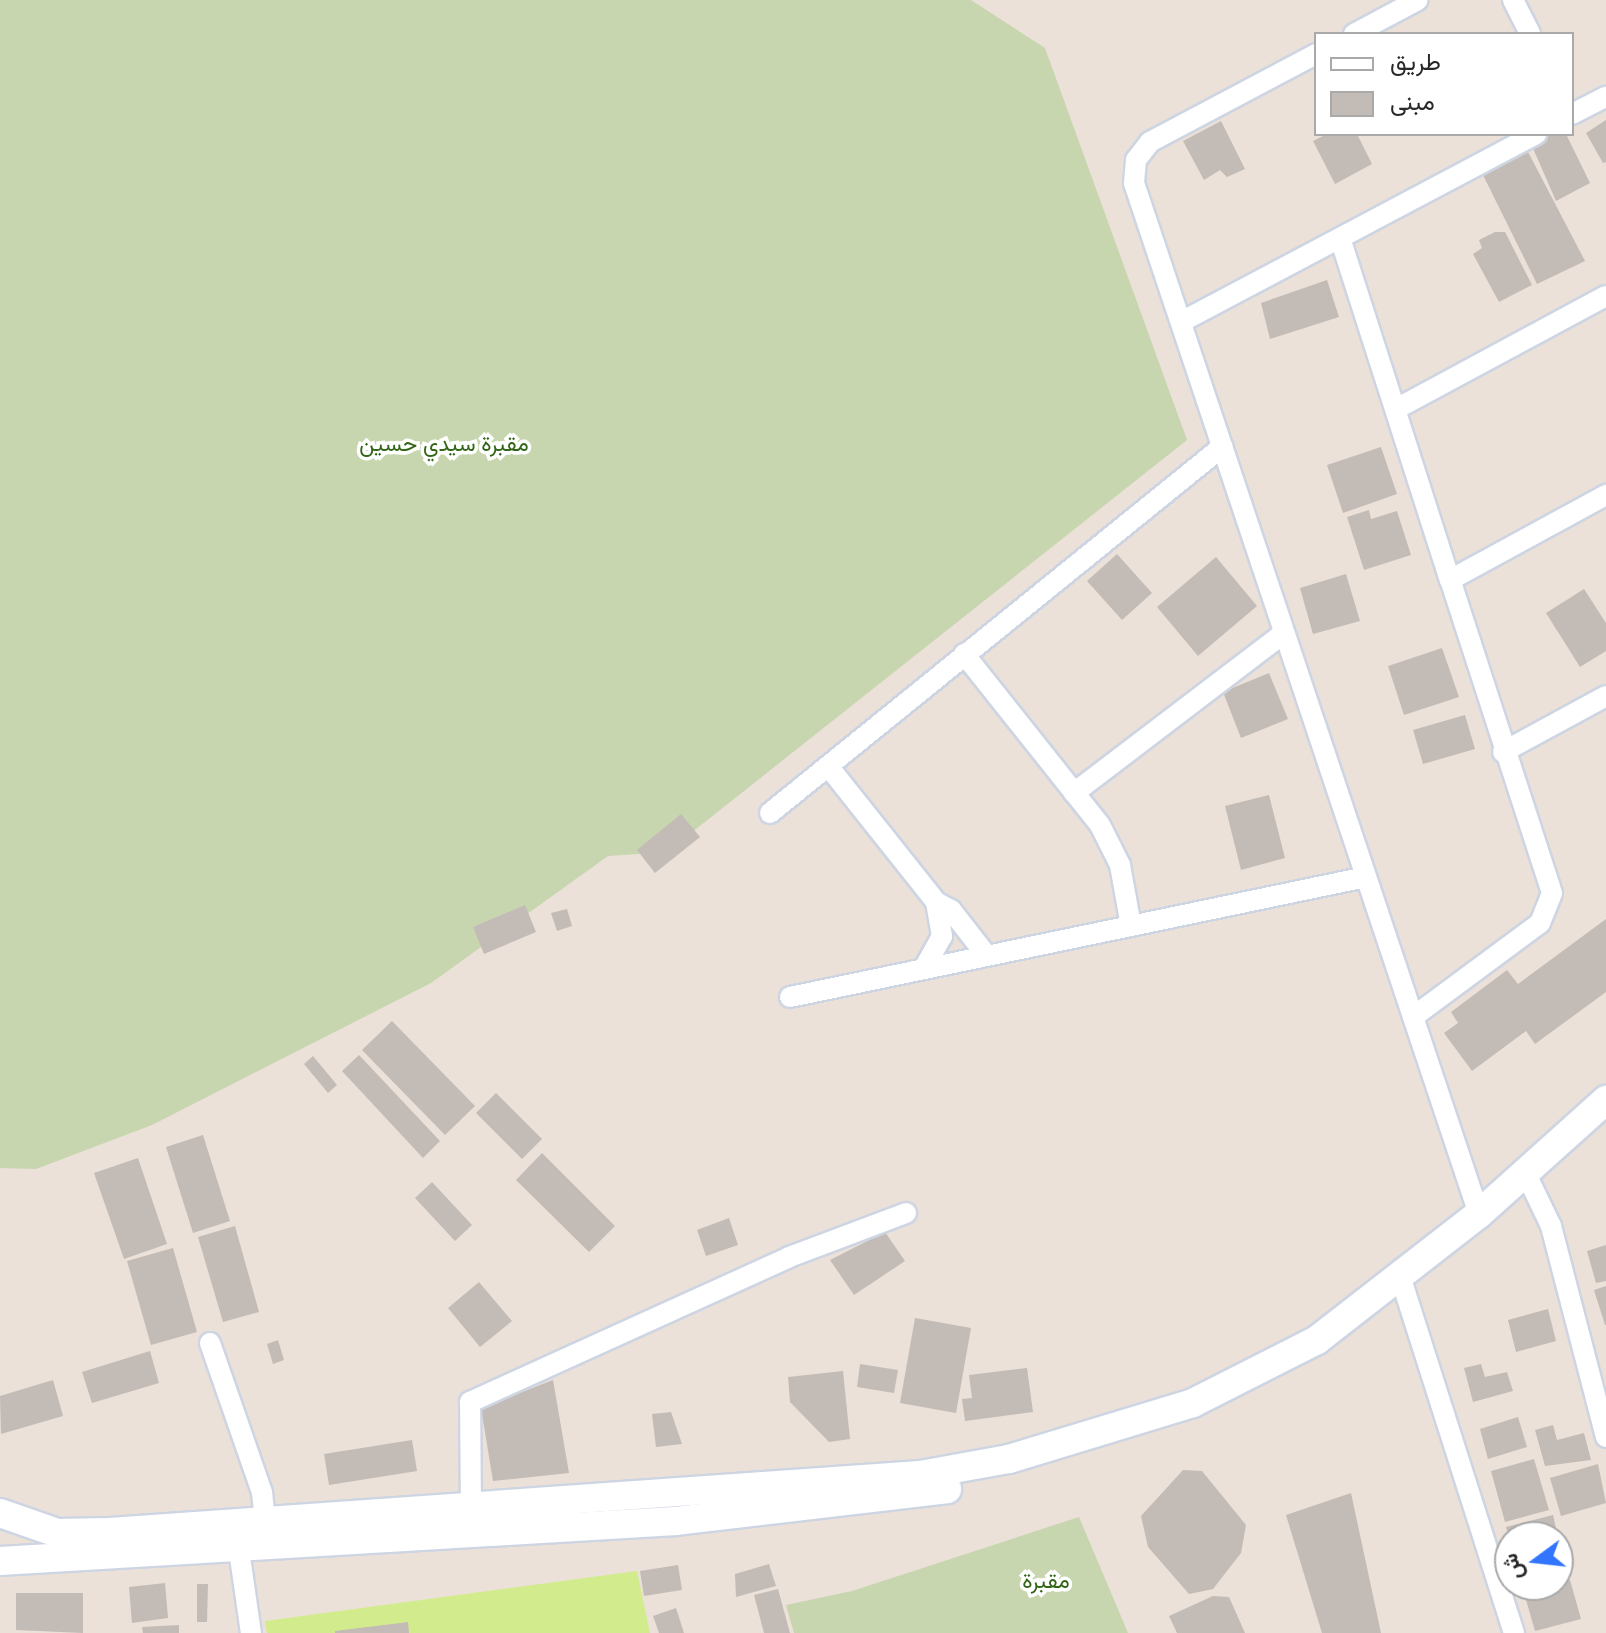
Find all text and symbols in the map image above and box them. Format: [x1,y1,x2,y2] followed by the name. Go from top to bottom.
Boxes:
[1314,32,1574,136] legend
[1390,47,1441,76] text: طريق
[1390,87,1435,116] text: مبنى
[359,431,529,457] park label: مقبرة سيدي حسين
[1494,1521,1574,1601] north arrow
[1496,1551,1529,1583] text: ش
[1022,1568,1070,1594] park label: مقبرة

